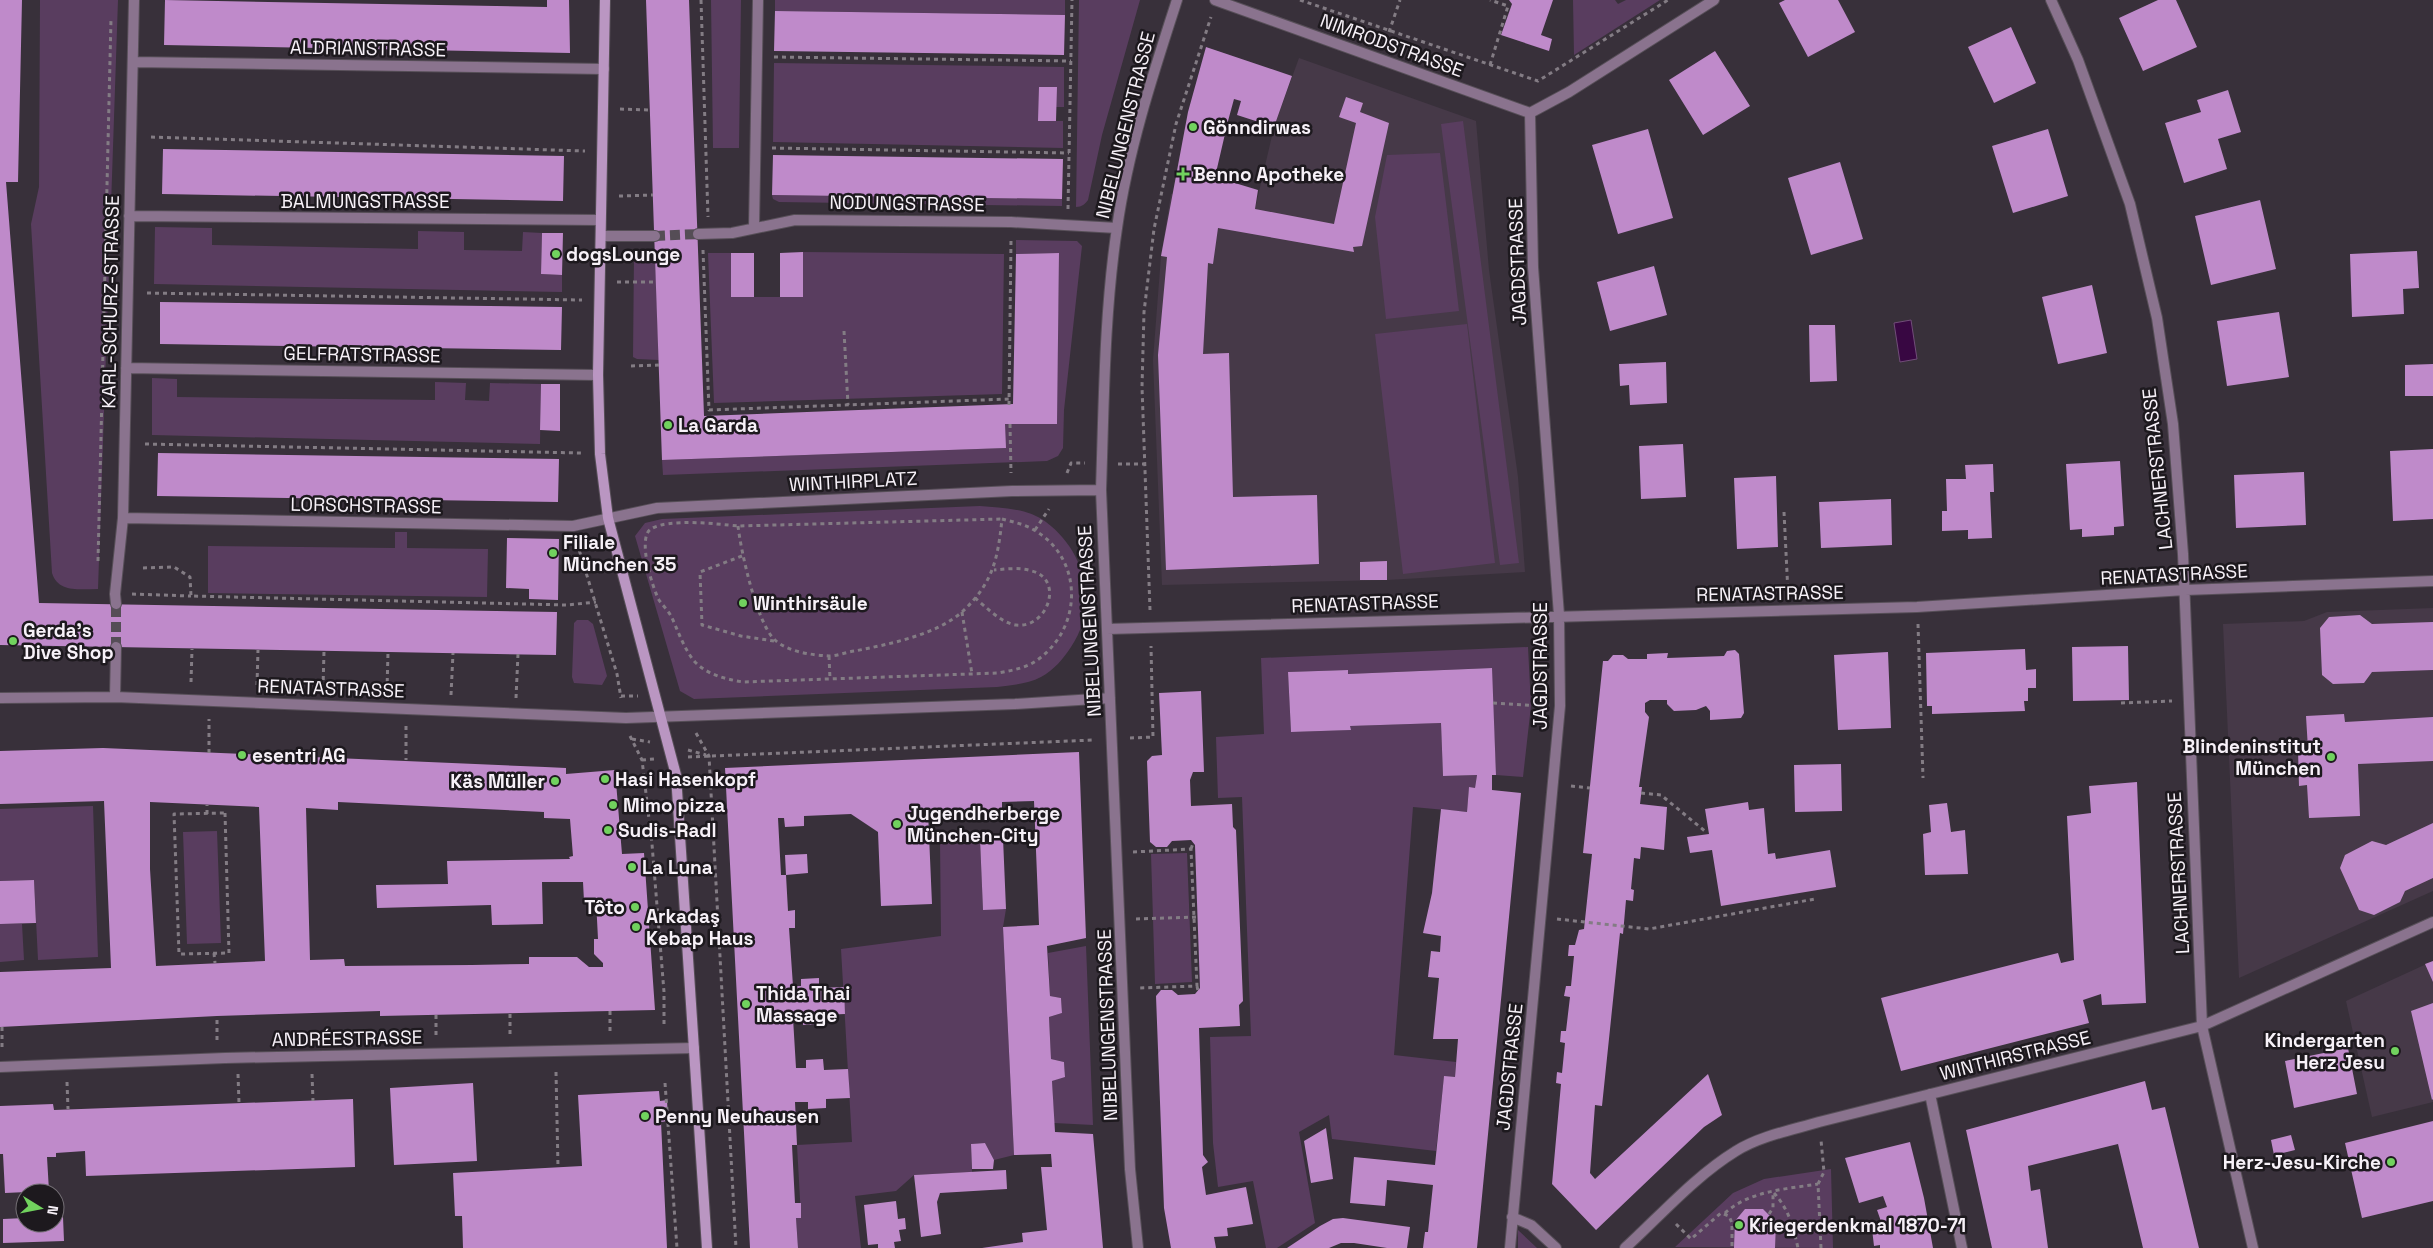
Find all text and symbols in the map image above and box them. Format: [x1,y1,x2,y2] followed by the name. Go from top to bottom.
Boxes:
[1317,8,1467,83] street label: NIMRODSTRASSE
[1090,29,1161,221] street label: NIBELUNGENSTRASSE
[290,35,446,62] street label: ALDRIANSTRASSE
[1203,115,1311,140] place label: Gönndirwas
[1187,121,1199,133] marker: Gönndirwas
[1193,162,1344,187] place label: Benno Apotheke
[1177,168,1189,180] marker: Benno Apotheke
[280,189,450,214] street label: BALMUNGSTRASSE
[829,190,985,217] street label: NODUNGSTRASSE
[96,195,125,409] street label: KARL-SCHURZ-STRASSE
[1503,198,1532,326] street label: JAGDSTRASSE
[566,242,680,267] place label: dogsLounge
[550,248,562,260] marker: dogsLounge
[283,341,441,368] street label: GELFRATSTRASSE
[2137,387,2178,551] street label: LACHNERSTRASSE
[678,413,758,438] place label: La Garda
[662,419,674,431] marker: La Garda
[788,466,918,497] street label: WINTHIRPLATZ
[290,492,442,519] street label: LORSCHSTRASSE
[1072,525,1107,717] street label: NIBELUNGENSTRASSE
[563,530,676,577] place label: Filiale München 35
[547,547,559,559] marker: Filiale München 35
[2100,558,2248,591] street label: RENATASTRASSE
[1696,580,1844,607] street label: RENATASTRASSE
[1291,588,1439,619] street label: RENATASTRASSE
[753,591,868,616] place label: Winthirsäule
[737,597,749,609] marker: Winthirsäule
[1528,602,1553,730] street label: JAGDSTRASSE
[23,618,114,665] place label: Gerda's Dive Shop
[7,635,19,647] marker: Gerda's Dive Shop
[257,673,405,704] street label: RENATASTRASSE
[2183,734,2321,781] place label: Blindeninstitut München
[252,743,346,768] place label: esentri AG
[236,749,248,761] marker: esentri AG
[2325,751,2337,763] marker: Blindeninstitut München
[615,767,756,792] place label: Hasi Hasenkopf
[450,769,545,794] place label: Käs Müller
[599,773,611,785] marker: Hasi Hasenkopf
[549,775,561,787] marker: Käs Müller
[2162,791,2195,955] street label: LACHNERSTRASSE
[623,793,725,818] place label: Mimo pizza
[607,799,619,811] marker: Mimo pizza
[907,801,1060,848] place label: Jugendherberge München-City
[618,818,717,843] place label: Sudis-Radl
[891,818,903,830] marker: Jugendherberge München-City
[602,824,614,836] marker: Sudis-Radl
[642,855,713,880] place label: La Luna
[626,861,638,873] marker: La Luna
[584,895,625,920] place label: Tôto
[629,901,641,913] marker: Tôto
[646,904,754,951] place label: Arkadaş Kebap Haus
[630,921,642,933] marker: Arkadaş Kebap Haus
[1092,929,1123,1121] street label: NIBELUNGENSTRASSE
[756,981,850,1028] place label: Thida Thai Massage
[740,998,752,1010] marker: Thida Thai Massage
[1490,1002,1529,1132] street label: JAGDSTRASSE
[271,1025,423,1052] street label: ANDRÉESTRASSE
[1937,1025,2093,1086] street label: WINTHIRSTRASSE
[2264,1028,2385,1075] place label: Kindergarten Herz Jesu
[2389,1045,2401,1057] marker: Kindergarten Herz Jesu
[655,1104,819,1129] place label: Penny Neuhausen
[639,1110,651,1122] marker: Penny Neuhausen
[2223,1150,2381,1175] place label: Herz-Jesu-Kirche
[2385,1156,2397,1168] marker: Herz-Jesu-Kirche
[15,1183,65,1233] north arrow
[43,1204,62,1216] text: N
[1749,1213,1966,1238] place label: Kriegerdenkmal 1870-71
[1733,1219,1745,1231] marker: Kriegerdenkmal 1870-71

